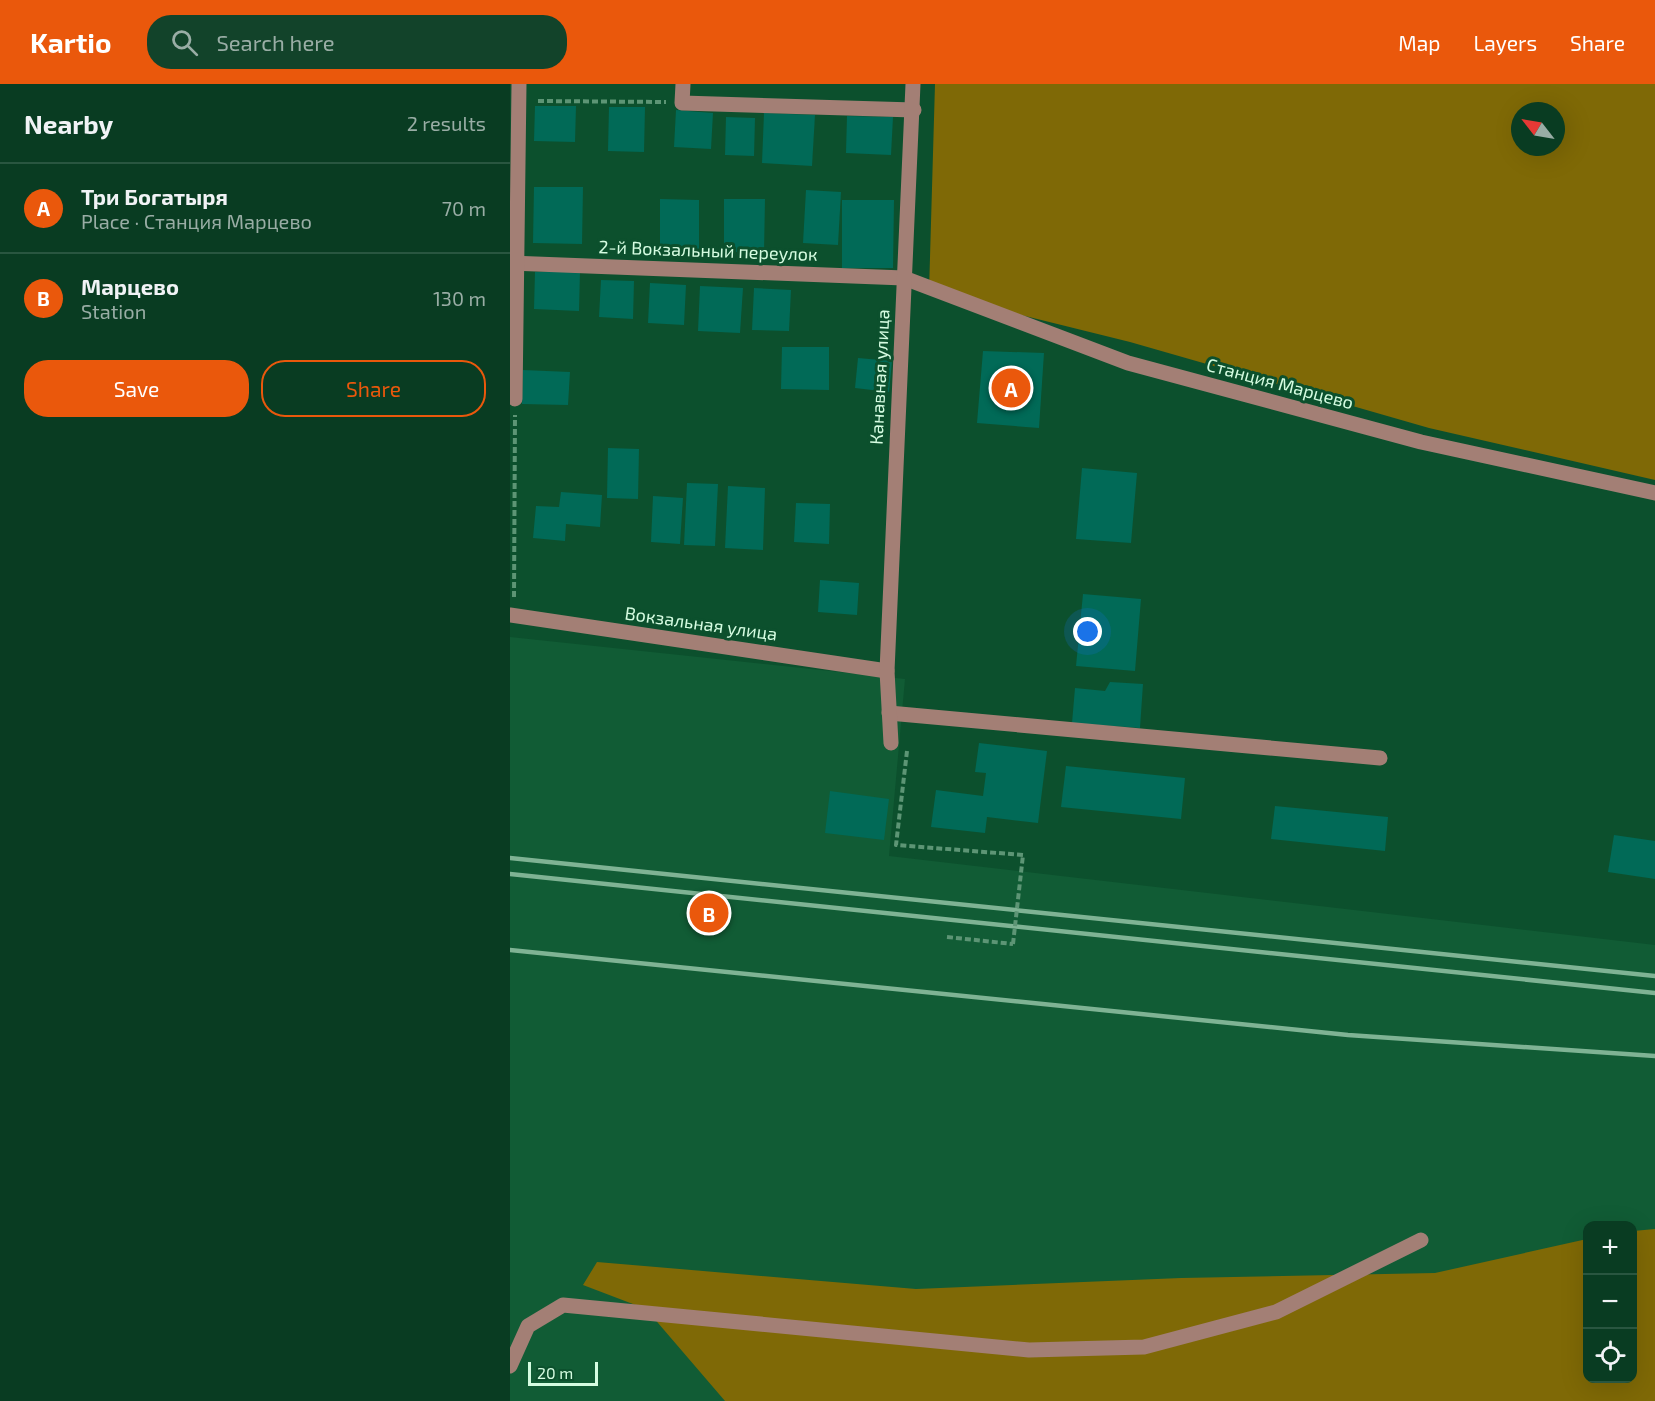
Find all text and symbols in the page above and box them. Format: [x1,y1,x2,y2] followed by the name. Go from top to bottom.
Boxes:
[147,15,567,69] search box
[30,25,111,59] text: Kartio
[168,26,201,59] icon: search
[216,29,335,55] text: Search here
[1398,30,1440,55] text: Map
[1473,30,1537,55] text: Layers
[1570,30,1625,55] text: Share
[1511,102,1565,156] north arrow
[24,108,113,139] text: Nearby
[407,111,486,135] text: 2 results
[81,183,228,209] text: Три Богатыря
[37,196,50,220] text: A
[442,196,486,220] text: 70 m
[81,209,312,233] text: Place · Станция Марцево
[598,235,818,265] street label: 2-й Вокзальный переулок
[81,273,179,299] text: Марцево
[37,286,50,310] text: B
[433,286,486,310] text: 130 m
[81,299,146,323] text: Station
[864,309,894,445] street label: Канавная улица
[1204,353,1356,413] street label: Станция Марцево
[24,360,249,417] button: Save
[261,360,486,417] button: Share
[992,366,1030,410] pin: A
[623,601,779,645] street label: Вокзальная улица
[1073,617,1102,646] your location
[690,890,728,936] pin: B
[1583,1221,1637,1383] map controls
[1583,1221,1637,1275] button: +
[1583,1275,1637,1329] button: −
[1583,1329,1637,1383] button: locate
[528,1359,598,1386] scale bar
[537,1363,573,1382] text: 20 m

